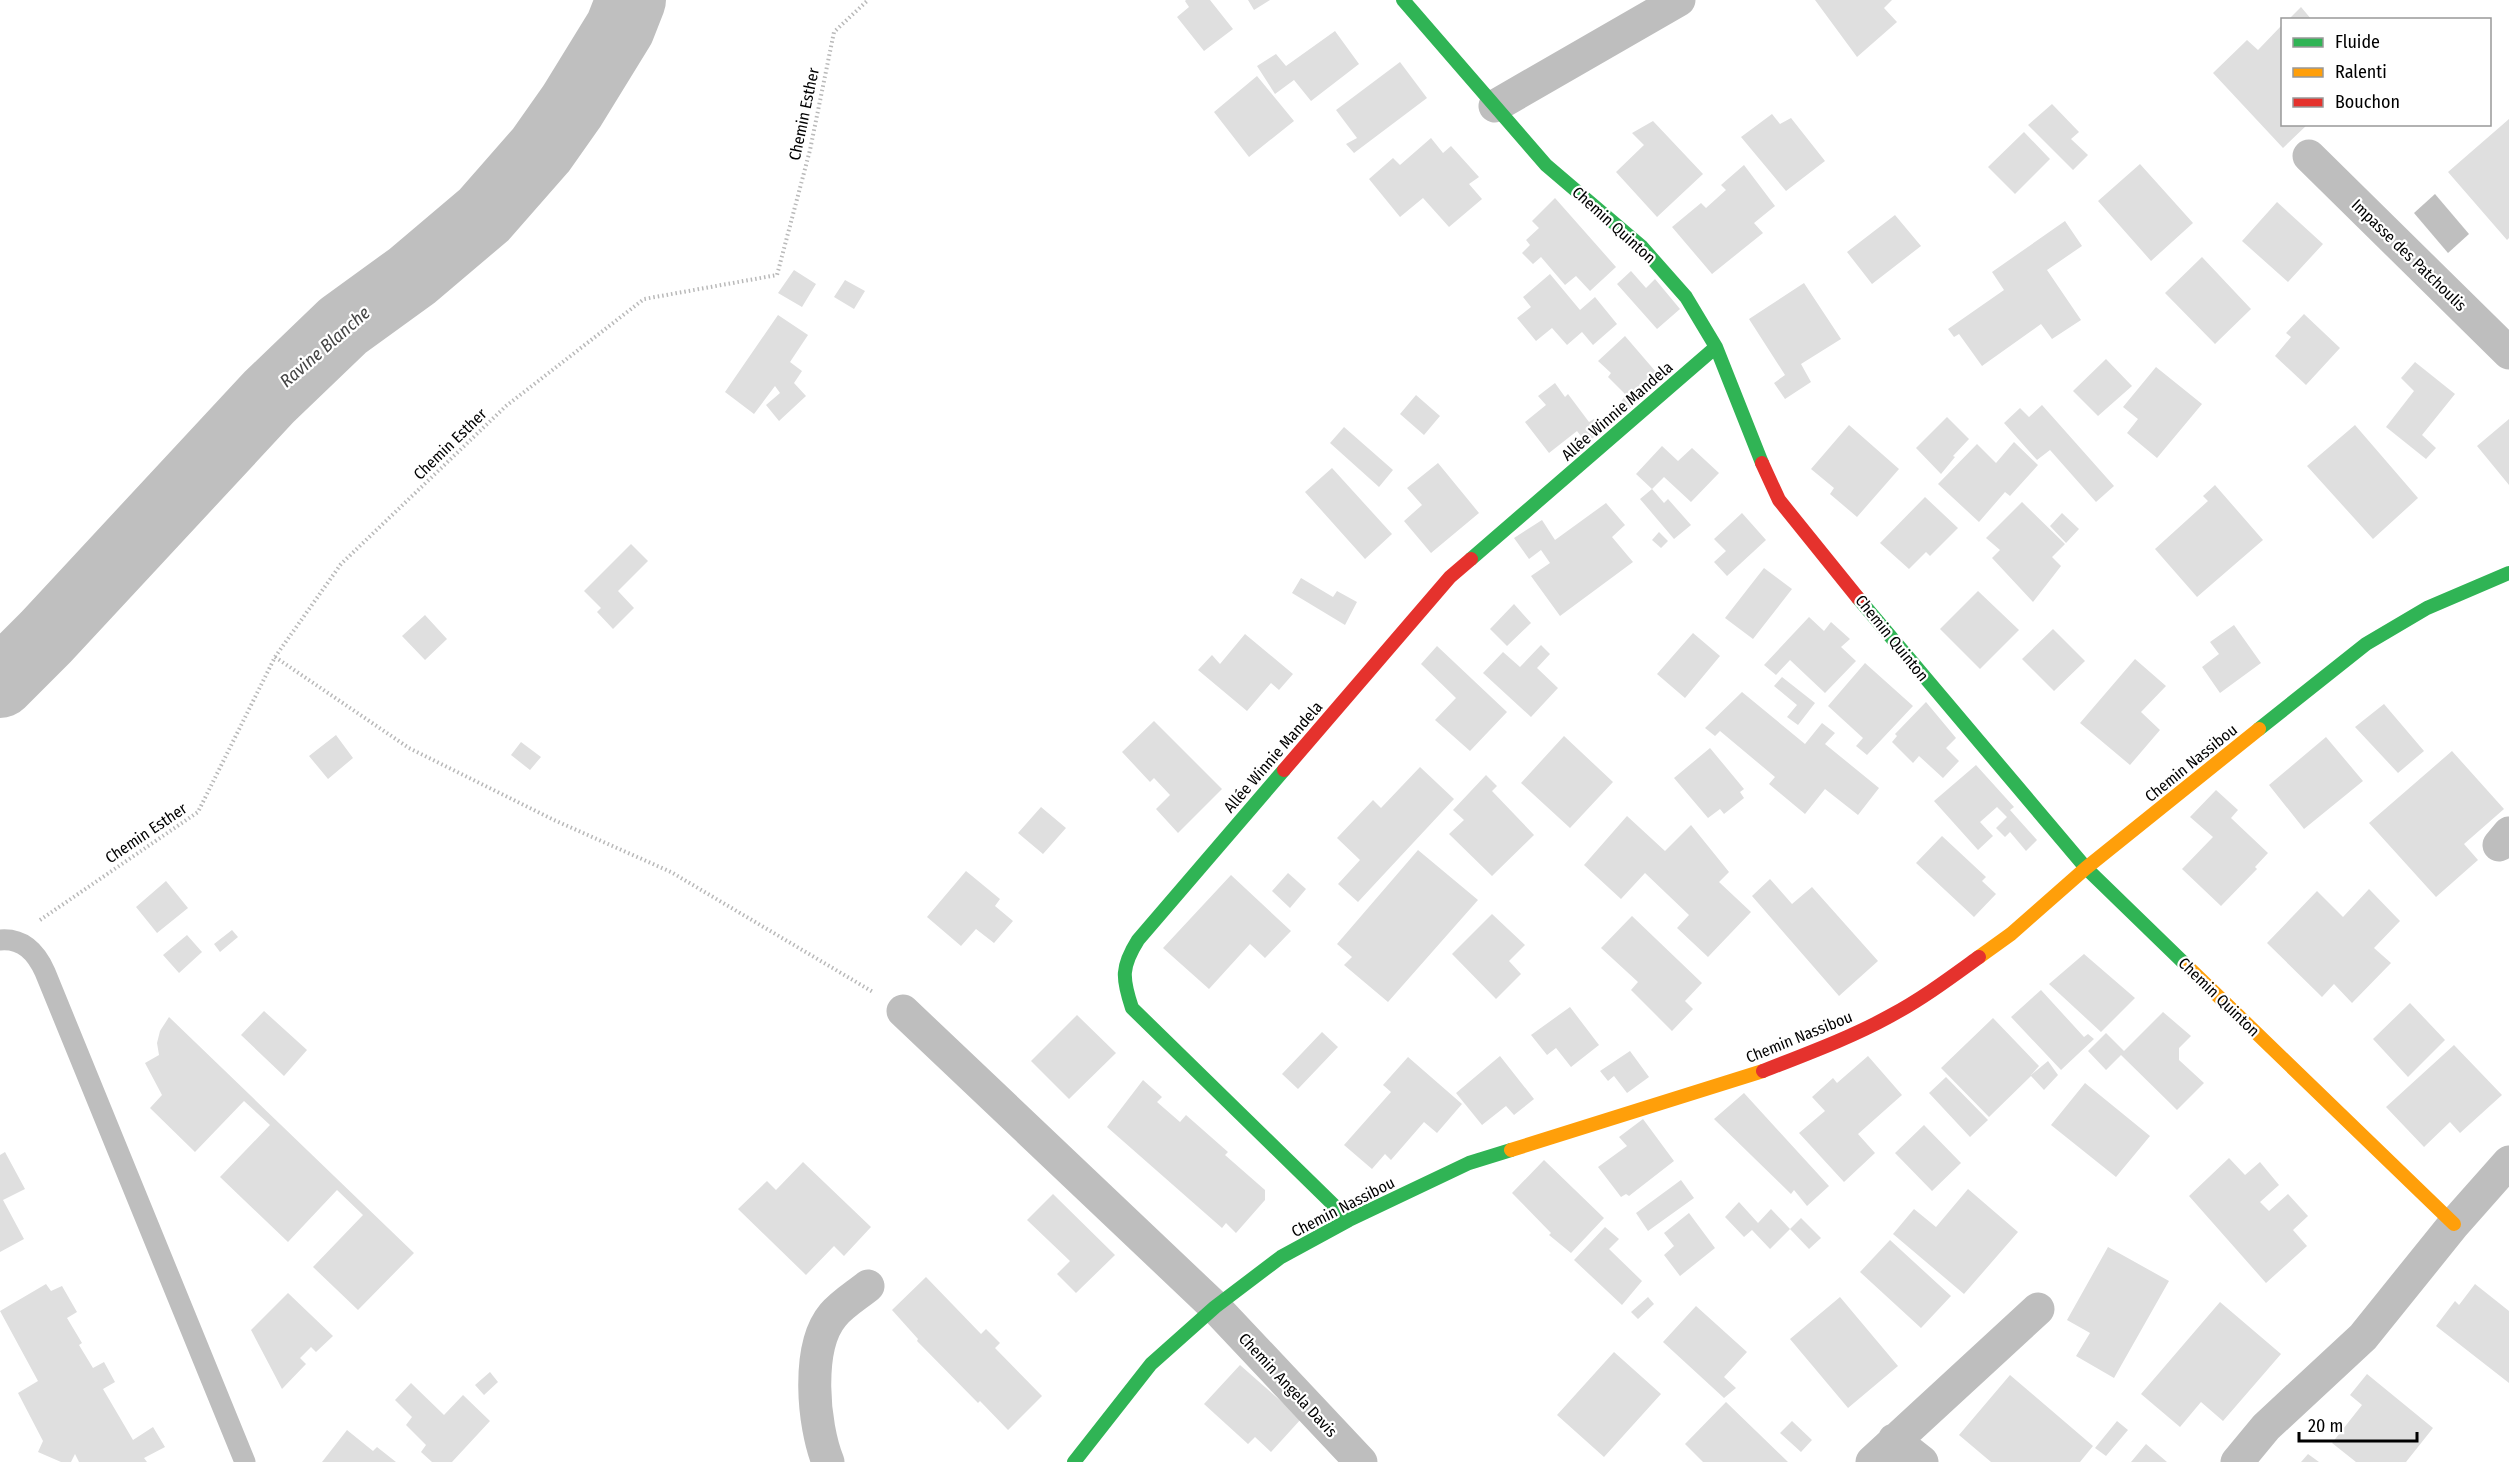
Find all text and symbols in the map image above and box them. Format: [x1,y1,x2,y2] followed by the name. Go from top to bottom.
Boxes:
[2281,18,2491,126] legend
[2335,31,2380,53] text: Fluide
[2335,61,2387,83] text: Ralenti
[785,66,823,162] street label: Chemin Esther
[2335,91,2400,113] text: Bouchon
[1568,183,1660,267] street label: Chemin Quinton
[2348,195,2471,315] street label: Impasse des Patchoulis
[275,302,375,392] water label: Ravine Blanche
[1558,357,1677,464] street label: Allée Winnie Mandela
[410,404,491,484] street label: Chemin Esther
[1851,591,1933,685] street label: Chemin Quinton
[1220,697,1327,816] street label: Allée Winnie Mandela
[2141,720,2241,806] street label: Chemin Nassibou
[102,799,191,867] street label: Chemin Esther
[2174,954,2264,1040] street label: Chemin Quinton
[1743,1007,1855,1067] street label: Chemin Nassibou
[1288,1173,1398,1241] street label: Chemin Nassibou
[1235,1329,1341,1441] street label: Chemin Angela Davis
[2299,1405,2418,1443] scale bar
[2308,1415,2343,1437] text: 20 m

